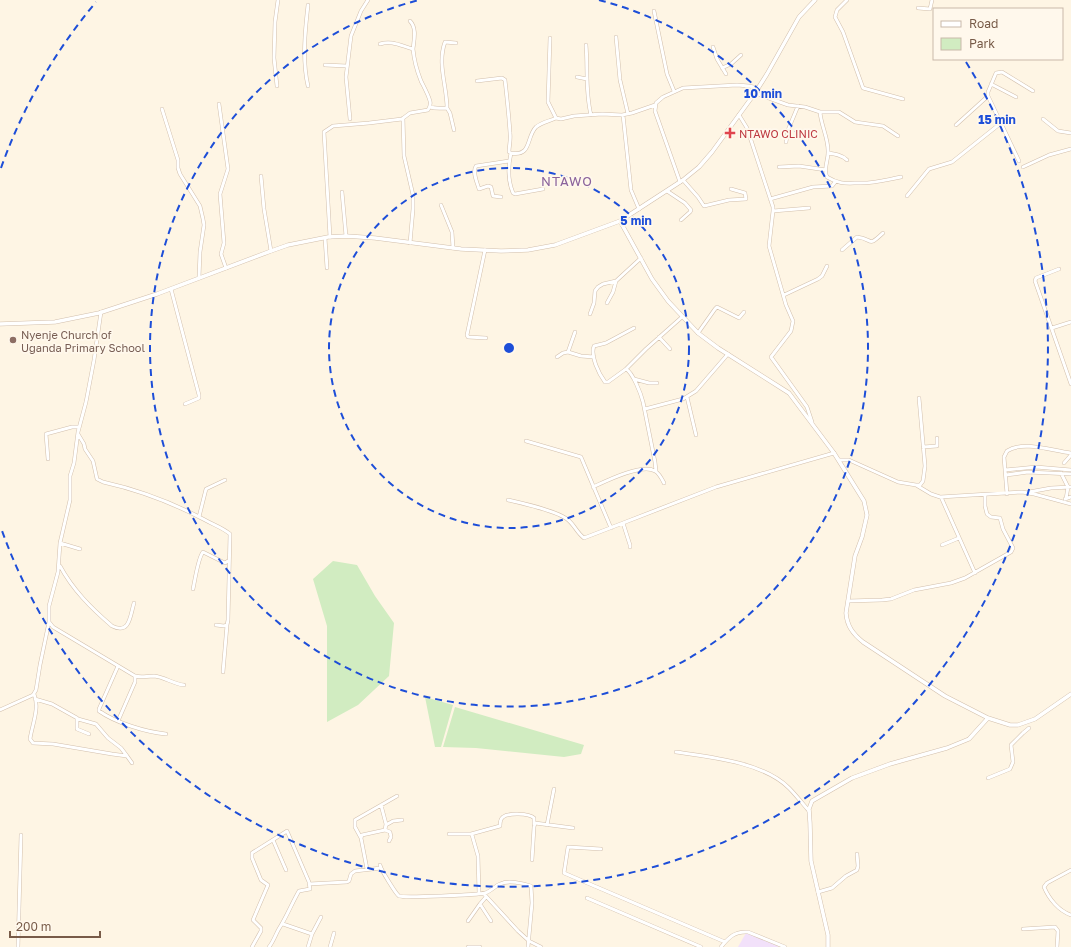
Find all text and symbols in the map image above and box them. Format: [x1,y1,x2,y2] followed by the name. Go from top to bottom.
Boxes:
[933,8,1063,60] legend
[969,16,998,31] text: Road
[969,36,995,51] text: Park
[744,86,782,101] text: 10 min
[978,112,1016,127] text: 15 min
[724,127,736,139] marker: NTAWO CLINIC
[739,127,818,140] place label: NTAWO CLINIC
[541,173,593,189] district label: NTAWO
[620,213,652,228] text: 5 min
[21,328,145,354] place label: Nyenje Church of Uganda Primary School
[8,335,18,345] marker: Nyenje Church of Uganda Primary School
[502,341,516,355] centre of rings
[10,913,100,939] scale bar
[16,919,51,934] text: 200 m

